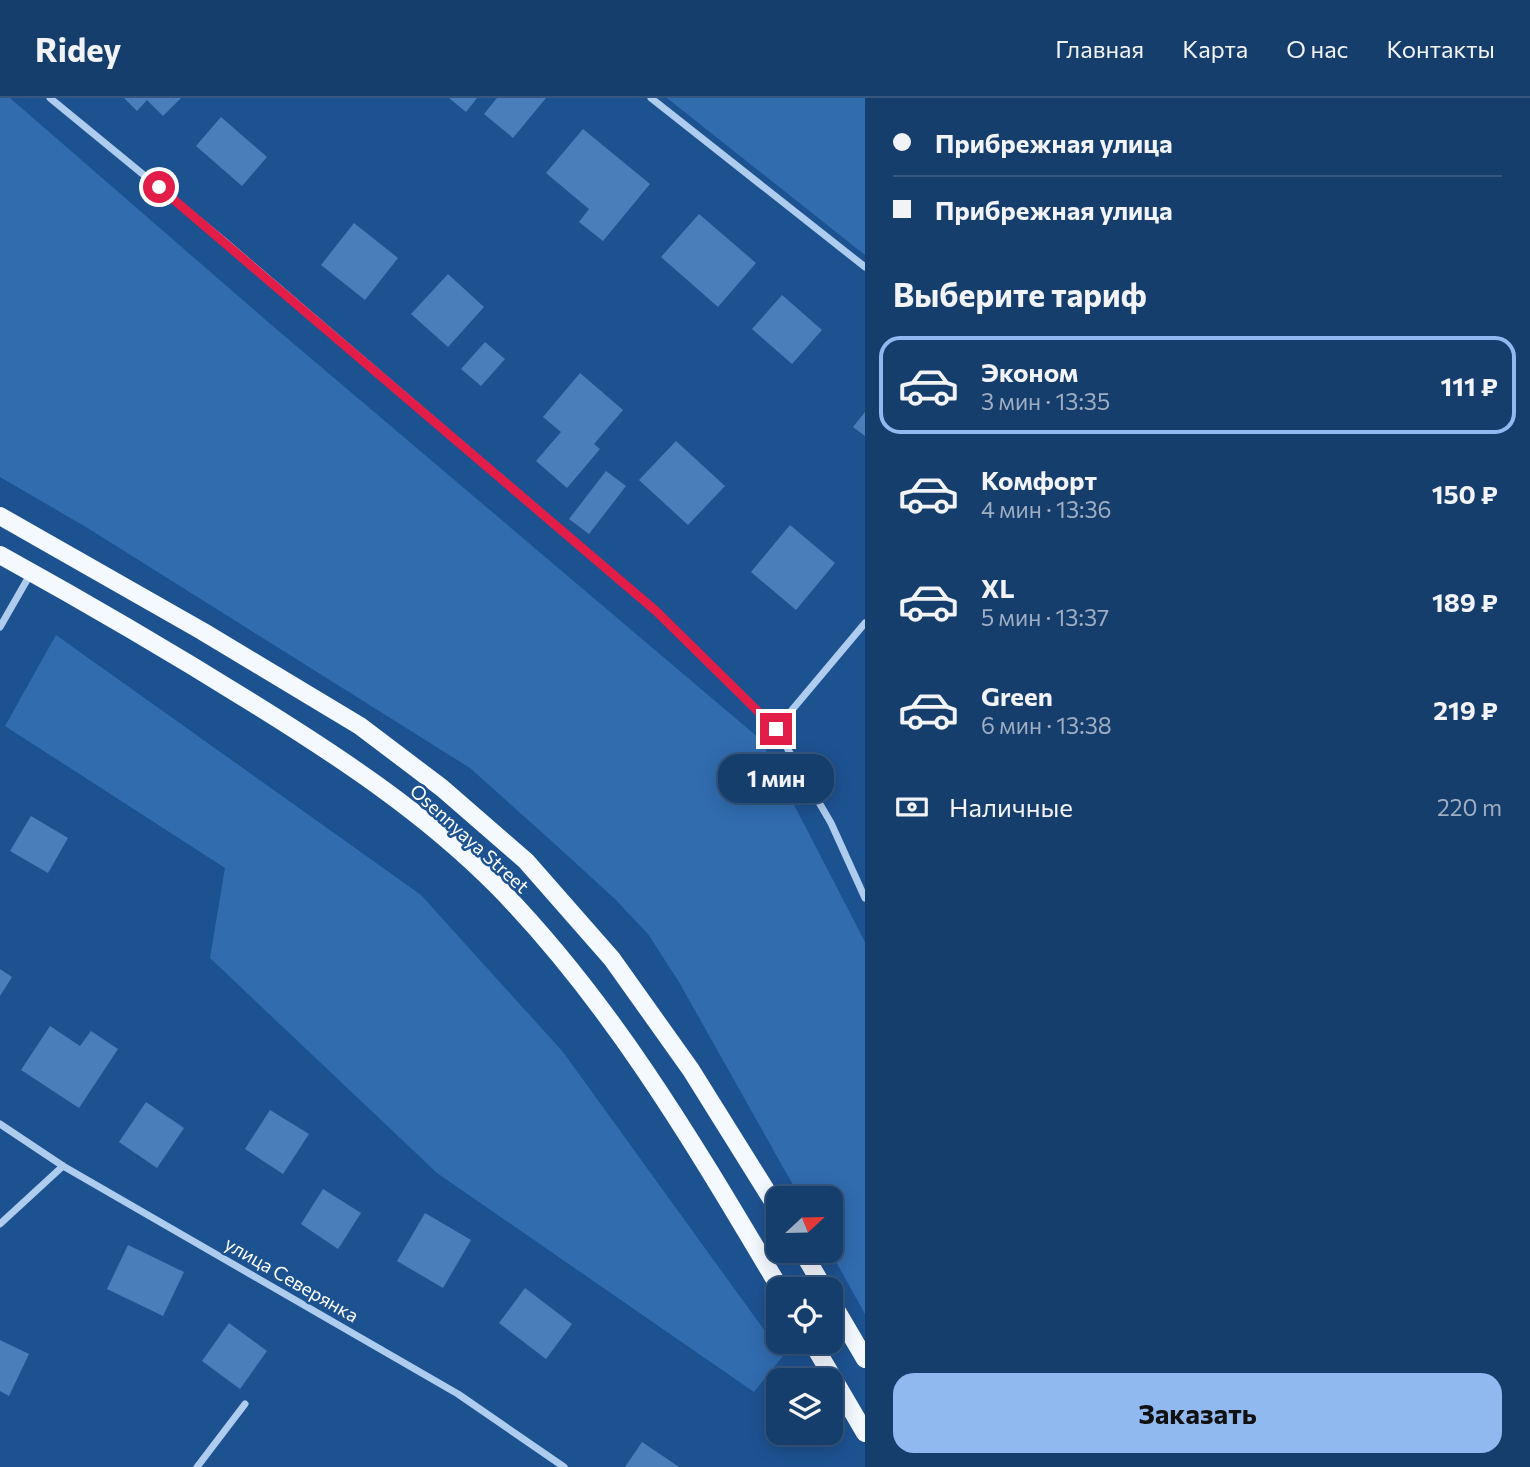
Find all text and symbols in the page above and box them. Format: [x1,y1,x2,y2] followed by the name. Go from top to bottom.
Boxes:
[35,28,121,69] text: Ridey
[1055,34,1144,63] text: Главная
[1182,34,1248,63] text: Карта
[1286,34,1348,63] text: О нас
[1386,34,1495,63] text: Контакты
[935,127,1173,158] text: Прибрежная улица
[143,171,175,203] route start
[935,194,1173,225] text: Прибрежная улица
[893,274,1147,314] text: Выберите тариф
[897,354,960,417] icon: car
[981,356,1078,387] text: Эконом
[1441,370,1498,401] text: 111 ₽
[981,387,1110,415] text: 3 мин · 13:35
[897,462,960,525] icon: car
[981,464,1097,495] text: Комфорт
[1432,478,1498,509] text: 150 ₽
[981,495,1112,523] text: 4 мин · 13:36
[897,570,960,633] icon: car
[981,572,1015,603] text: XL
[1432,586,1498,617] text: 189 ₽
[981,603,1109,631] text: 5 мин · 13:37
[897,678,960,741] icon: car
[981,680,1053,711] text: Green
[1433,694,1498,725] text: 219 ₽
[981,711,1112,739] text: 6 мин · 13:38
[760,713,792,745] route end
[718,754,834,802] callout: 1 мин
[747,764,805,792] text: 1 мин
[406,779,534,898] street label: Osennyaya Street
[893,788,931,826] icon: cash
[949,791,1073,822] text: Наличные
[1437,793,1502,821] text: 220 m
[766,1186,844,1264] north arrow
[766,1186,843,1445] map controls
[221,1231,363,1327] street label: улица Северянка
[766,1277,843,1354] button: locate
[766,1368,843,1445] button: layers
[893,1373,1502,1453] button: Заказать

